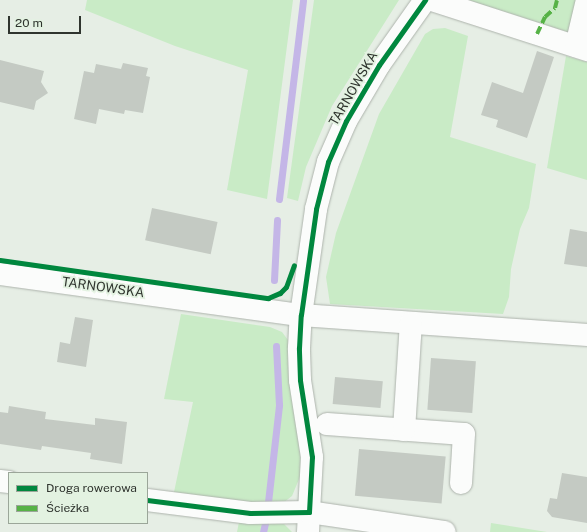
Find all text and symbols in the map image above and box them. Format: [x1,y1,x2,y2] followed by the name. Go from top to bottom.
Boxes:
[10,8,83,34] scale bar
[15,16,43,30] text: 20 m
[327,49,381,129] street label: TARNOWSKA
[61,275,145,301] street label: TARNOWSKA
[8,472,148,524] legend
[46,481,137,495] text: Droga rowerowa
[46,501,89,515] text: Ścieżka

